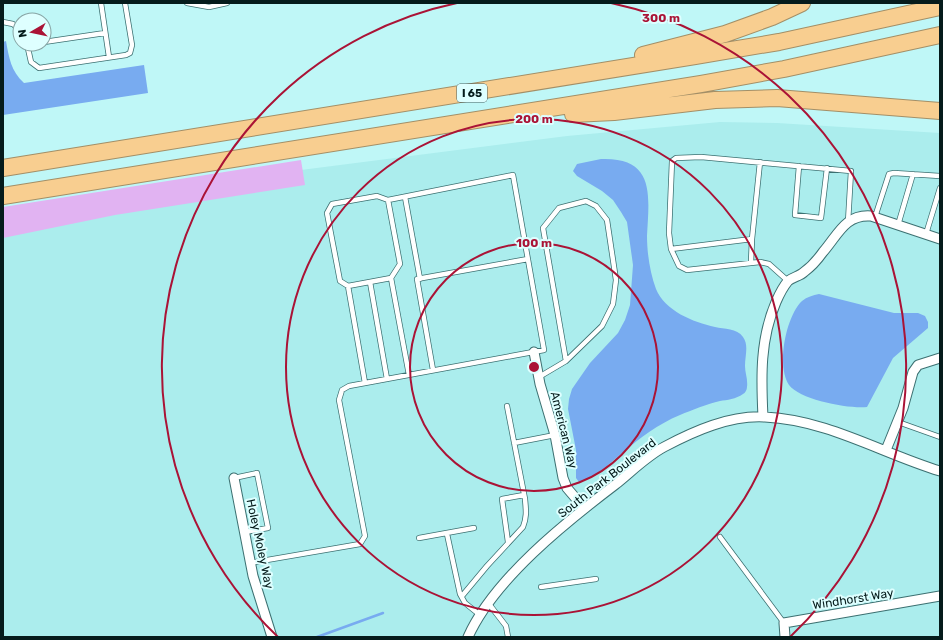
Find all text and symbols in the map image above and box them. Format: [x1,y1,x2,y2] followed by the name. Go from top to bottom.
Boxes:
[642,11,680,25] text: 300 m
[12,12,52,52] north arrow
[16,28,30,38] text: N
[457,84,487,102] road number: I 65
[515,112,553,126] text: 200 m
[516,236,552,250] text: 100 m
[527,360,541,374] centre of rings
[548,390,580,470] street label: American Way
[555,435,659,521] street label: South Park Boulevard
[244,498,276,591] street label: Holey Moley Way
[812,586,895,612] street label: Windhorst Way

